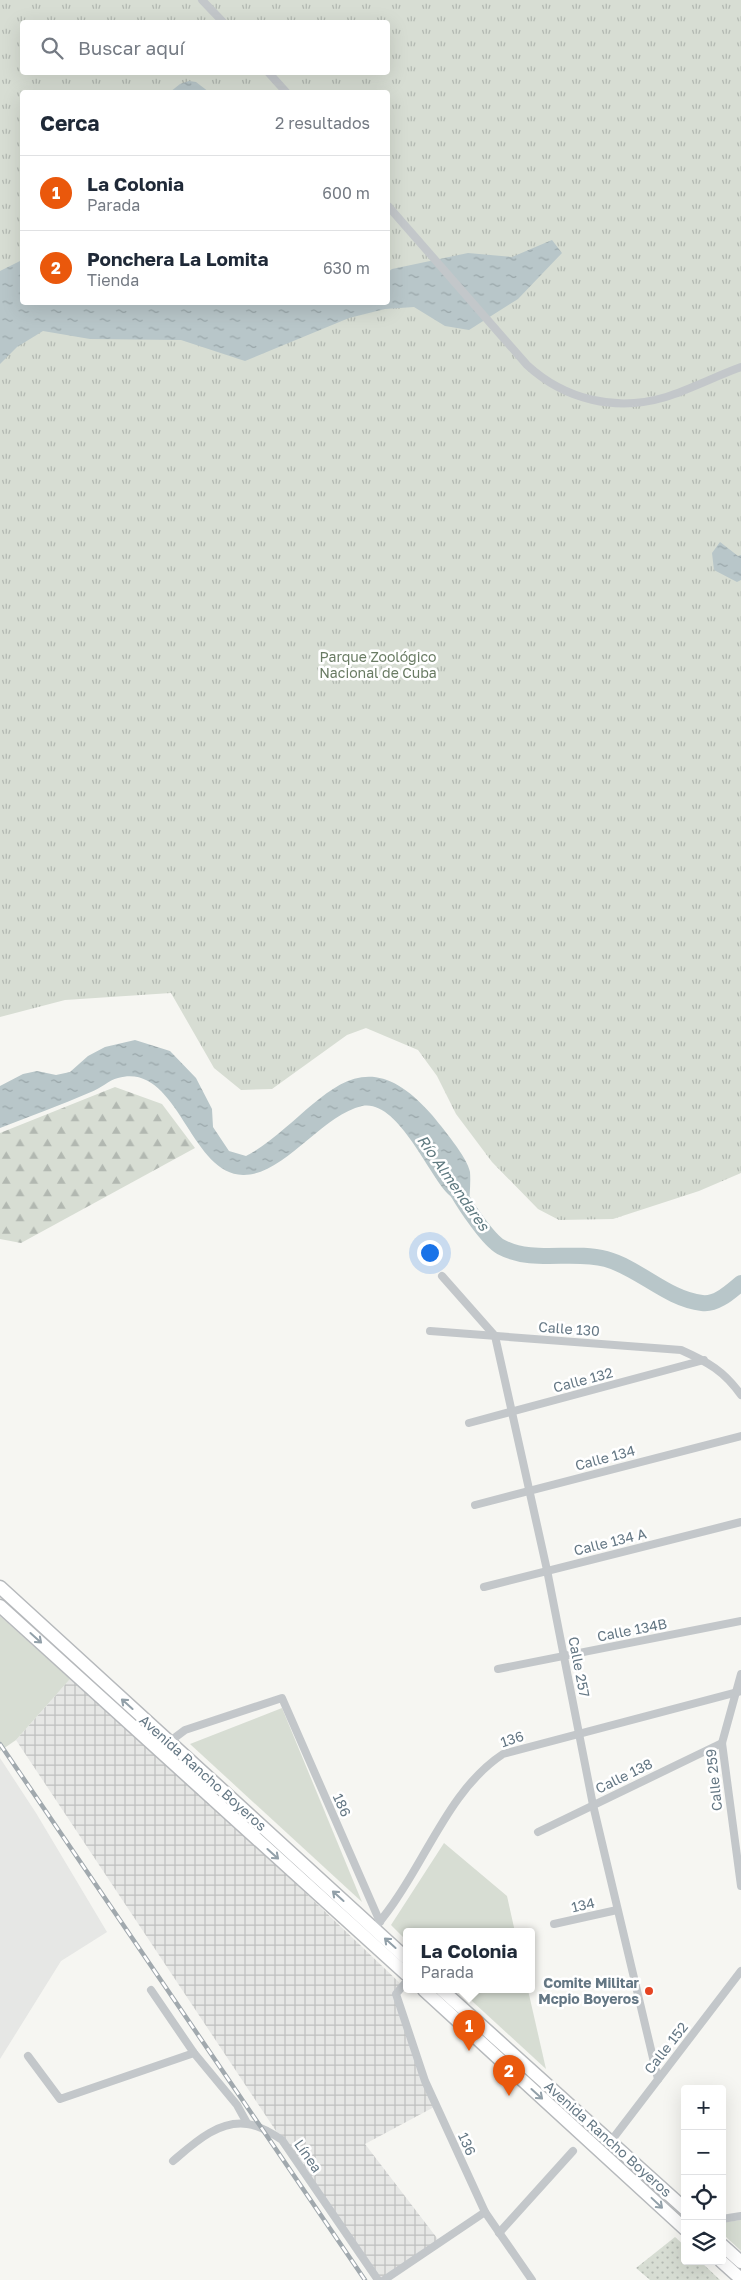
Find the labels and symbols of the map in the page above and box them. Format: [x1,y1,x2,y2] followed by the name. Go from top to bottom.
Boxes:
[319,648,437,681] park label: Parque Zoológico Nacional de Cuba
[414,1131,494,1235] water label: Río Almendares
[417,1240,443,1266] your location
[538,1318,600,1339] street label: Calle 130
[551,1363,615,1396] street label: Calle 132
[573,1441,637,1474] street label: Calle 134
[572,1524,649,1559] street label: Calle 134 A
[596,1614,668,1645] street label: Calle 134B
[30,1633,43,1644] one-way arrow
[565,1635,594,1699] street label: Calle 257
[121,1698,134,1710] one-way arrow
[136,1711,270,1834] street label: Avenida Rancho Boyeros
[498,1727,526,1750] street label: 136
[702,1748,725,1812] street label: Calle 259
[592,1754,655,1797] street label: Calle 138
[330,1790,355,1819] street label: 186
[266,1847,279,1859] one-way arrow
[332,1890,345,1902] one-way arrow
[570,1894,596,1915] street label: 134
[384,1937,397,1949] one-way arrow
[538,1974,640,2007] place label: Comite Militar Mcpio Boyeros
[643,1985,655,1997] marker: Comite Militar Mcpio Boyeros
[453,2010,485,2051] pin: 1
[640,2018,691,2077] street label: Calle 152
[493,2055,525,2096] pin: 2
[541,2077,675,2200] street label: Avenida Rancho Boyeros
[530,2088,543,2099] one-way arrow
[455,2130,480,2158] street label: 136
[291,2136,326,2175] street label: Línea
[650,2197,663,2209] one-way arrow

